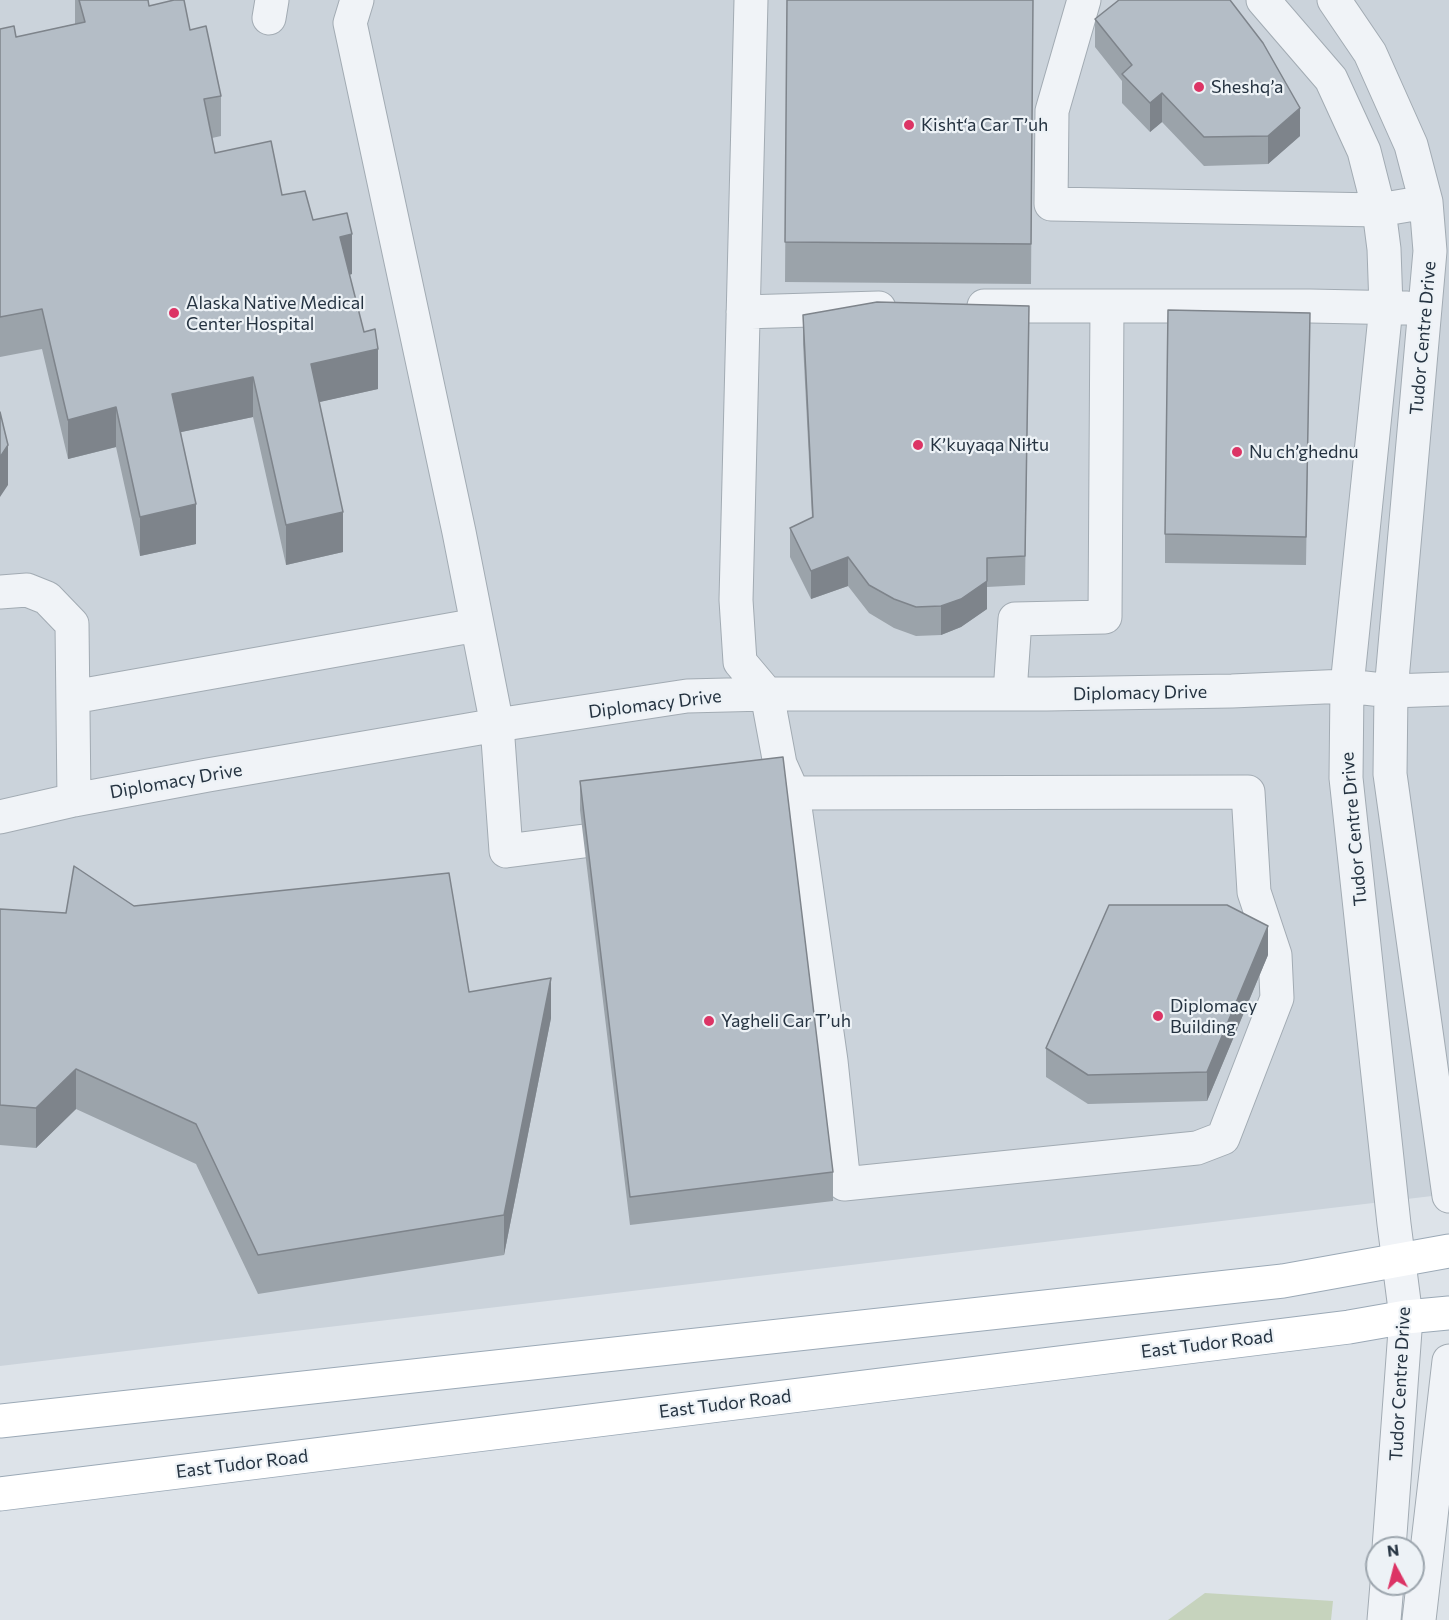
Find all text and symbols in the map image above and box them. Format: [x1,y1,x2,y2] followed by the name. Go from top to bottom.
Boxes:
[1211,76,1283,98] place label: Sheshq’a
[1192,80,1206,94] marker: Sheshq’a
[921,114,1048,136] place label: Kisht‘a Car T’uh
[902,118,916,132] marker: Kisht‘a Car T’uh
[1405,260,1441,416] street label: Tudor Centre Drive
[186,292,365,334] place label: Alaska Native Medical Center Hospital
[167,306,181,320] marker: Alaska Native Medical Center Hospital
[930,434,1049,456] place label: K’kuyaqa Niłtu
[911,438,925,452] marker: K’kuyaqa Niłtu
[1249,441,1359,463] place label: Nu ch’ghednu
[1230,445,1244,459] marker: Nu ch’ghednu
[1073,681,1207,705] street label: Diplomacy Drive
[587,685,723,723] street label: Diplomacy Drive
[1336,751,1372,907] street label: Tudor Centre Drive
[108,759,244,803] street label: Diplomacy Drive
[1170,995,1257,1038] place label: Diplomacy Building
[1151,1009,1165,1023] marker: Diplomacy Building
[721,1010,851,1032] place label: Yagheli Car T’uh
[702,1014,716,1028] marker: Yagheli Car T’uh
[1385,1306,1415,1462] street label: Tudor Centre Drive
[1140,1325,1274,1363] street label: East Tudor Road
[658,1385,792,1423] street label: East Tudor Road
[175,1445,309,1483] street label: East Tudor Road
[1365,1536,1425,1596] north arrow
[1386,1539,1400,1560] text: N

